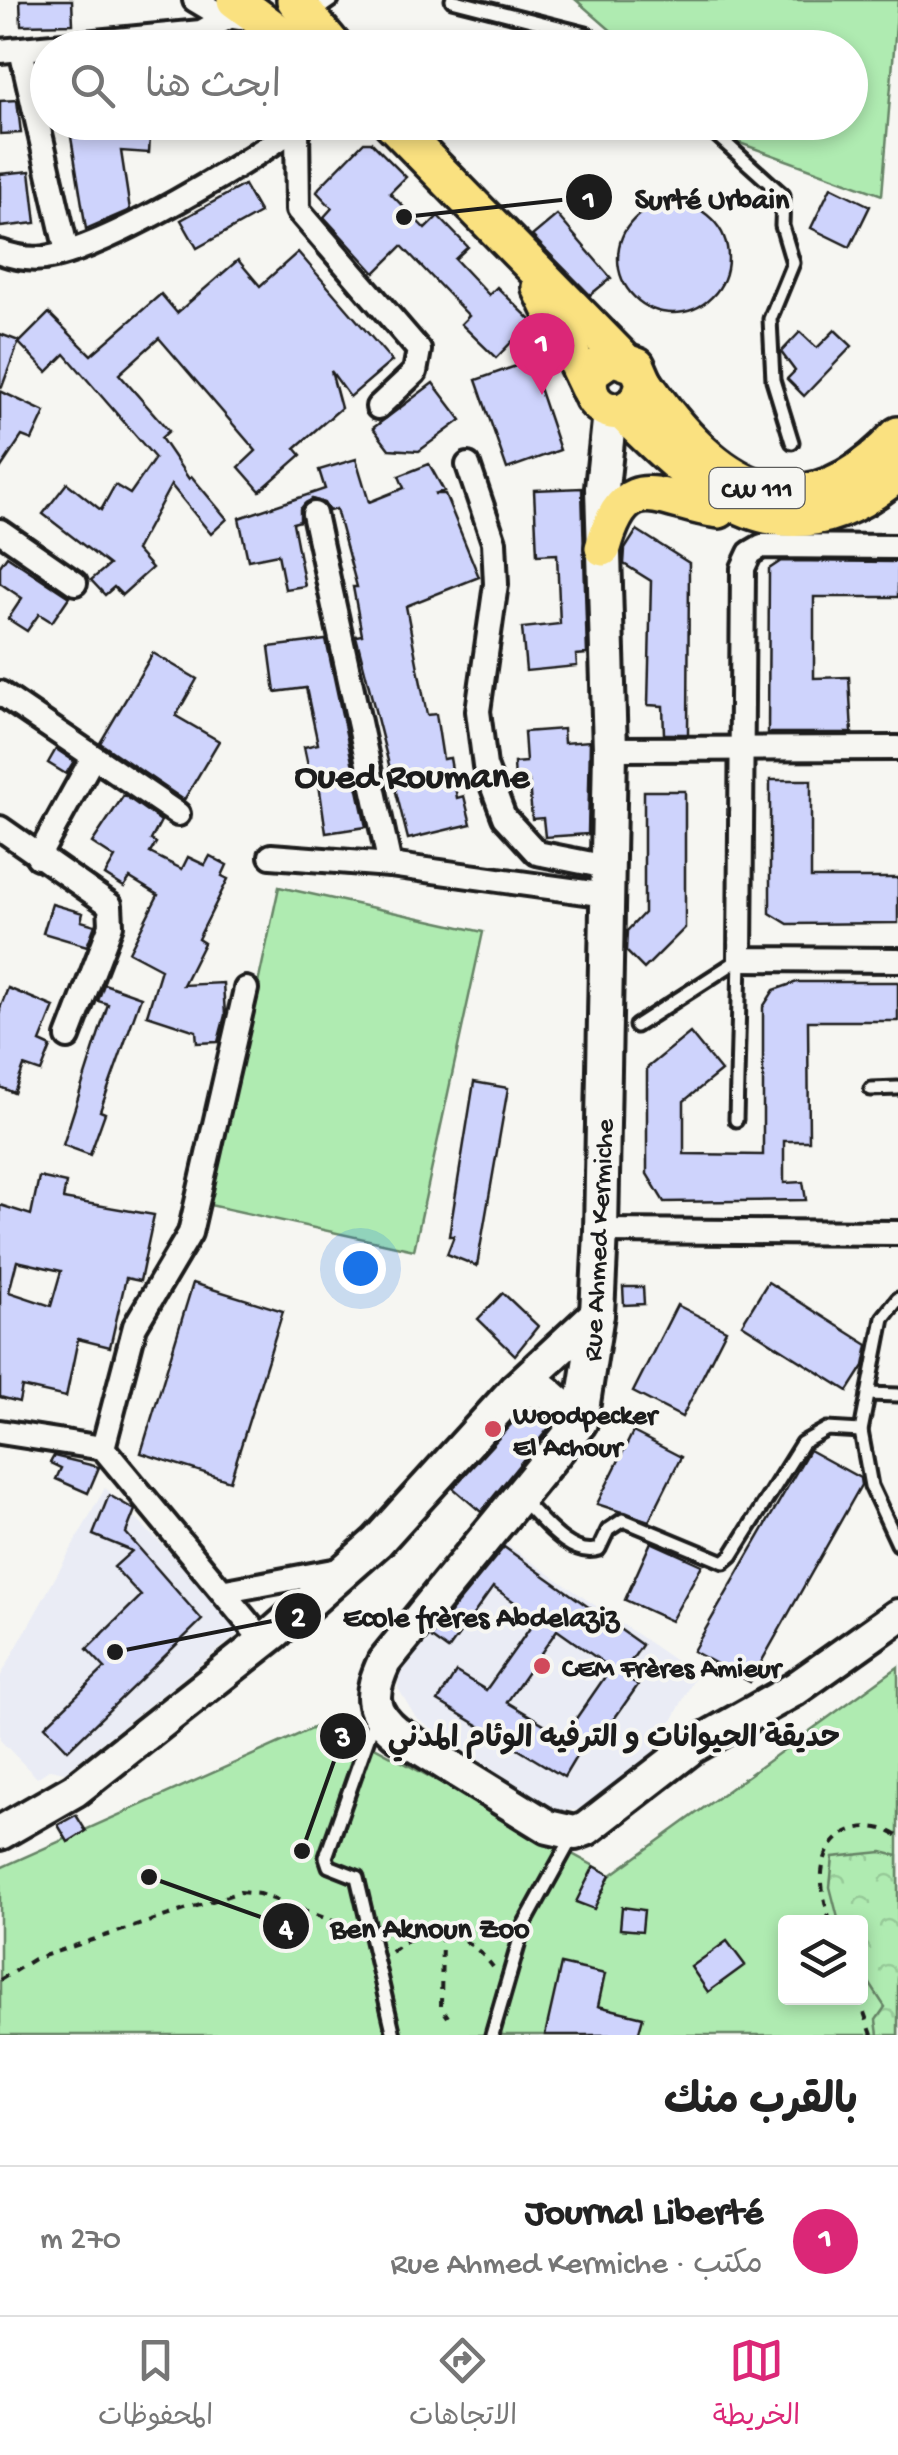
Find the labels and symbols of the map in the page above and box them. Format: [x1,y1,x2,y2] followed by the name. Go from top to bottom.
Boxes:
[564,167,809,227] callout: Surté Urbain
[582,185,595,220] text: 1
[635,185,790,220] text: Surté Urbain
[510,312,574,395] pin: 1
[710,468,804,508] road number: CW 111
[295,757,531,801] district label: Oued Roumane
[578,1118,623,1362] street label: Rue Ahmed Kermiche
[335,1243,386,1294] your location
[512,1401,660,1466] place label: Woodpecker El Achour
[482,1418,504,1440] marker: Woodpecker El Achour
[273,1586,639,1646] callout: Ecole frères Abdelaziz
[291,1603,306,1638] text: 2
[343,1603,621,1638] text: Ecole frères Abdelaziz
[562,1654,784,1687] place label: CEM Frères Amieur
[531,1655,553,1677] marker: CEM Frères Amieur
[318,1706,860,1766] callout: حديقة الحيوانات و الترفيه الوئام المدني
[388,1720,840,1762] text: حديقة الحيوانات و الترفيه الوئام المدني
[334,1723,351,1758] text: 3
[261,1896,550,1956] callout: Ben Aknoun Zoo
[278,1914,294,1949] text: 4
[329,1914,530,1949] text: Ben Aknoun Zoo

